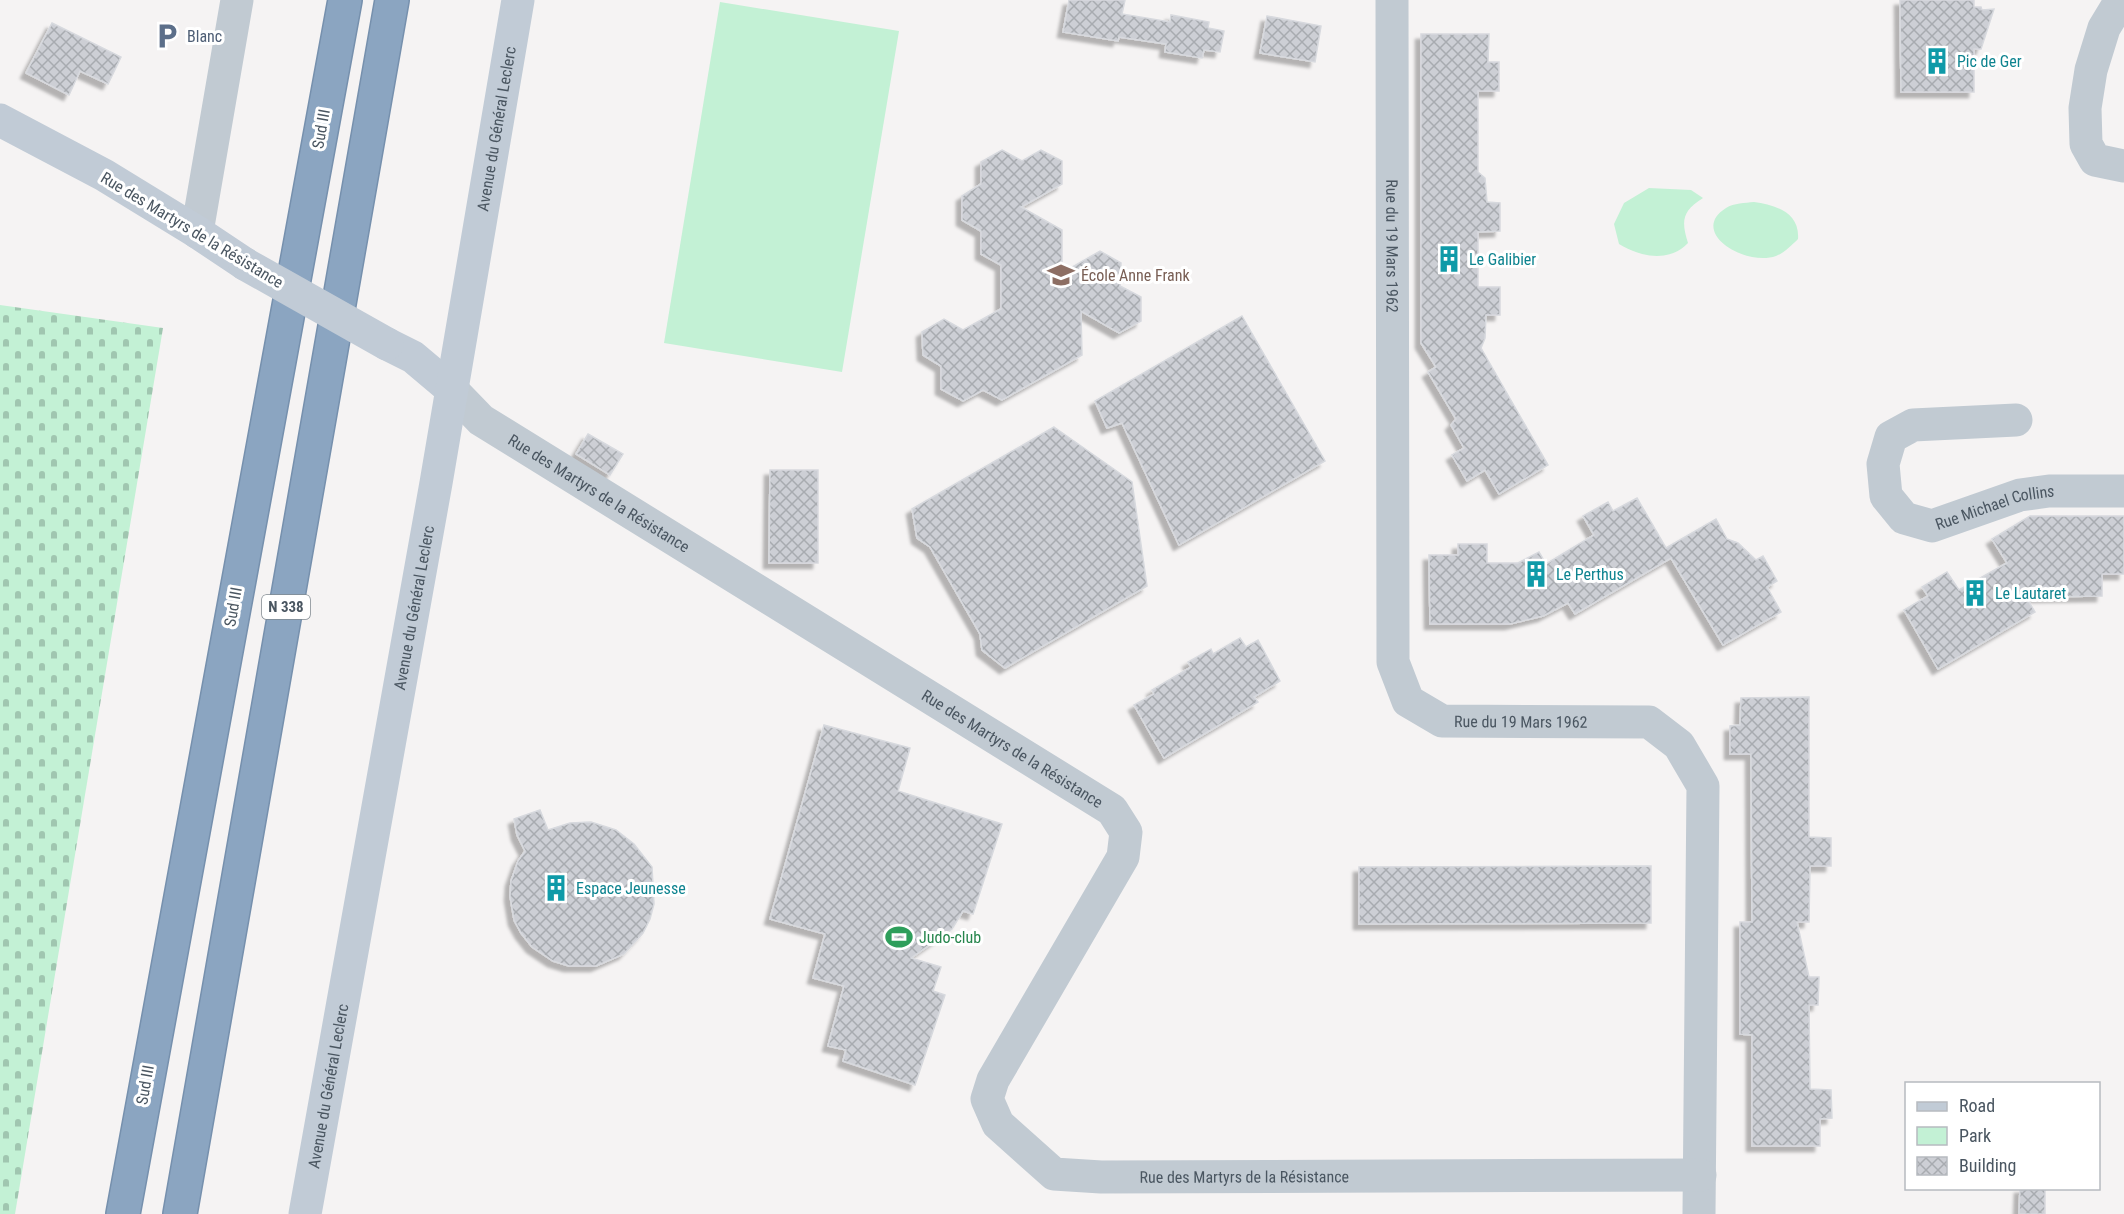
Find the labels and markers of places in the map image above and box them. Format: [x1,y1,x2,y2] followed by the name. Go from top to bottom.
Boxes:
[152,21,182,51] parking icon: Blanc
[187,27,222,46] place label: Blanc
[1922,46,1952,76] building icon: Pic de Ger
[1957,52,2022,71] place label: Pic de Ger
[1434,244,1464,274] building icon: Le Galibier
[1469,250,1536,269] place label: Le Galibier
[1046,260,1076,290] school or university icon: École Anne Frank
[1081,266,1190,285] place label: École Anne Frank
[1521,559,1551,589] building icon: Le Perthus
[1556,565,1624,584] place label: Le Perthus
[1960,578,1990,608] building icon: Le Lautaret
[1995,584,2066,603] place label: Le Lautaret
[541,873,571,903] building icon: Espace Jeunesse
[576,879,686,898] place label: Espace Jeunesse
[884,922,914,952] sports icon: Judo-club
[919,928,981,947] place label: Judo-club

